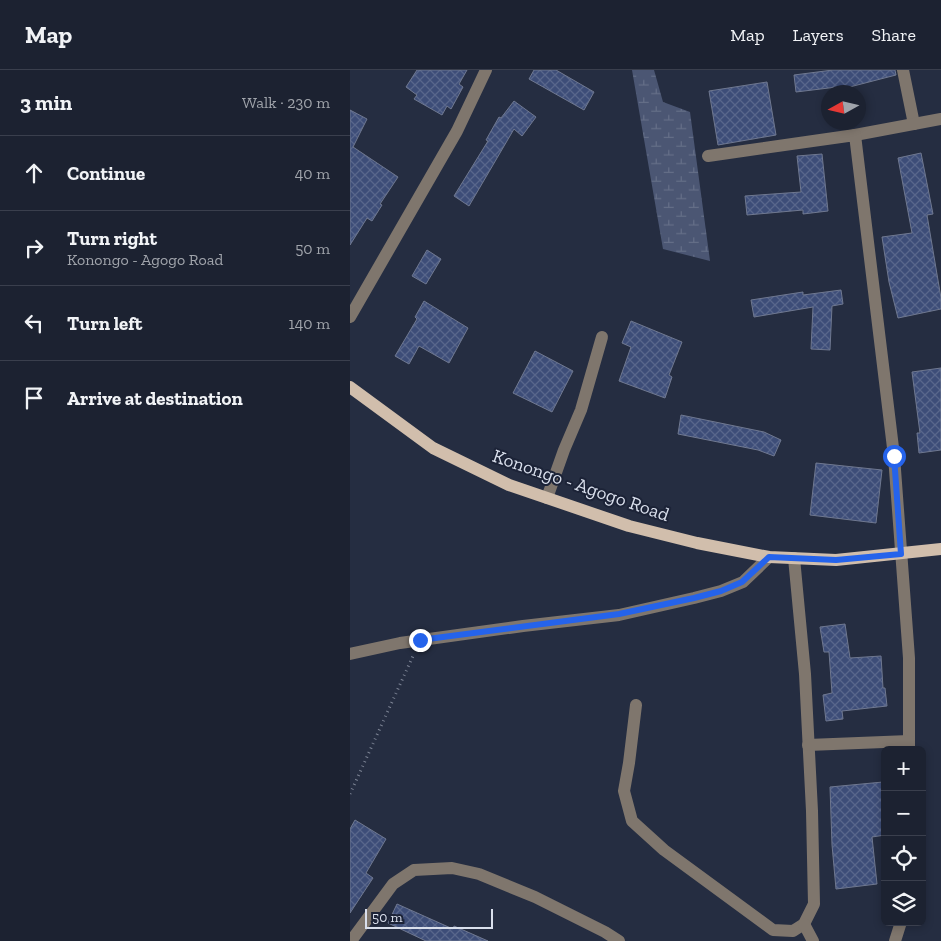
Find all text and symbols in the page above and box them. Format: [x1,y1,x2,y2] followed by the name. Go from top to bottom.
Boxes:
[25,20,72,49] text: Map
[730,24,765,46] text: Map
[793,24,844,46] text: Layers
[872,24,916,46] text: Share
[821,85,866,130] north arrow
[20,90,72,115] text: 3 min
[242,93,330,112] text: Walk · 230 m
[20,159,48,187] icon: ahead
[67,162,145,185] text: Continue
[295,164,330,183] text: 40 m
[67,227,157,250] text: Turn right
[20,234,48,262] icon: right
[295,239,330,258] text: 50 m
[67,250,223,269] text: Konongo - Agogo Road
[20,309,48,337] icon: left
[67,312,142,335] text: Turn left
[289,314,330,333] text: 140 m
[20,384,48,412] icon: arrive
[67,387,243,410] text: Arrive at destination
[490,444,673,526] street label: Konongo - Agogo Road
[883,445,906,468] route start
[409,629,432,652] route end
[881,746,926,926] map controls
[881,746,926,791] button: +
[881,791,926,836] button: −
[881,836,926,881] button: locate
[881,881,926,926] button: layers
[365,906,492,929] scale bar
[372,909,403,926] text: 50 m

